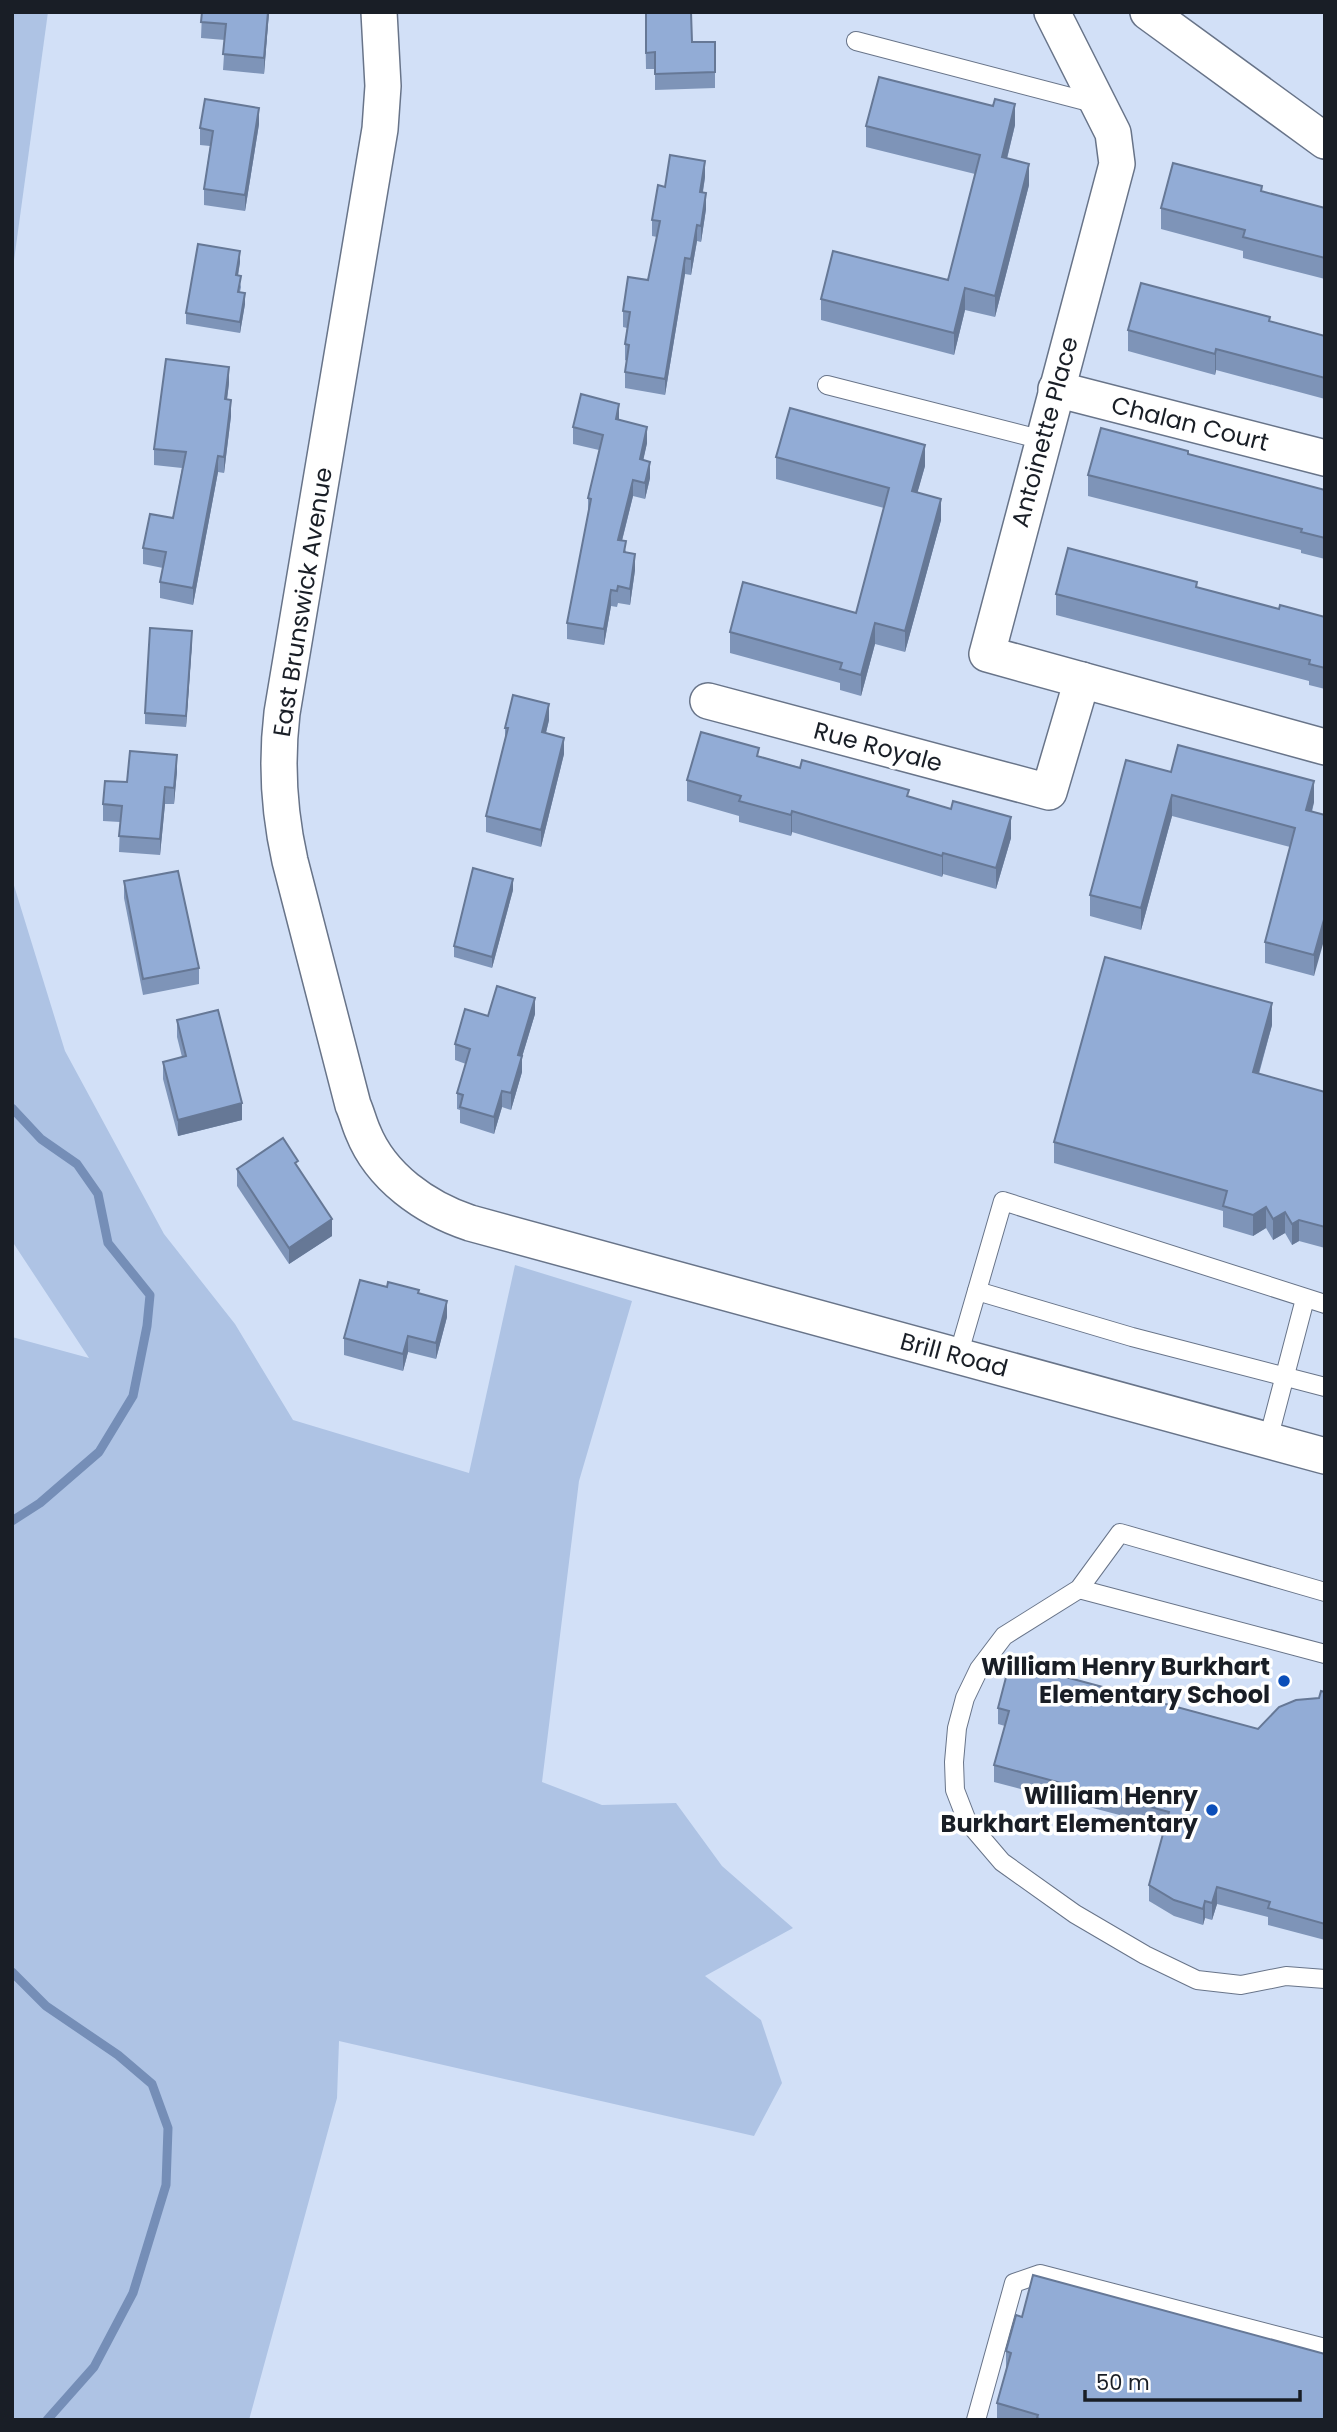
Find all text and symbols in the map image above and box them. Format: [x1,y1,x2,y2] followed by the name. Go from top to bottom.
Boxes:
[1003,333,1086,531] street label: Antoinette Place
[1108,388,1272,459] street label: Chalan Court
[265,465,340,739] street label: East Brunswick Avenue
[810,714,946,780] street label: Rue Royale
[897,1324,1012,1385] street label: Brill Road
[981,1650,1270,1711] place label: William Henry Burkhart Elementary School
[1276,1673,1292,1689] marker: William Henry Burkhart Elementary School
[941,1779,1199,1840] place label: William Henry Burkhart Elementary
[1204,1802,1220,1818] marker: William Henry Burkhart Elementary
[1085,2358,1300,2402] scale bar
[1096,2368,1150,2397] text: 50 m

